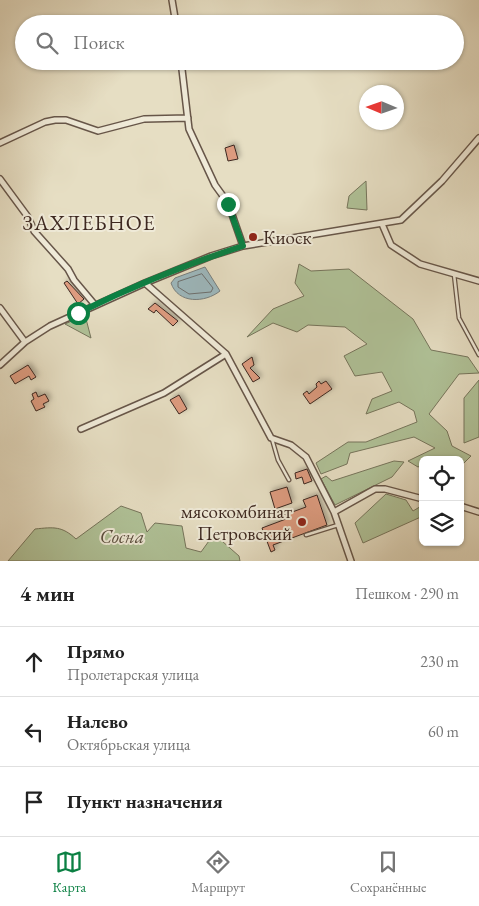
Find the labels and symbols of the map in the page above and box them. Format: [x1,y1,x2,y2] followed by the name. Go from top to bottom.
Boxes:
[359,85,404,130] north arrow
[217,193,240,216] route end
[22,209,156,236] district label: ЗАХЛЕБНОЕ
[263,225,312,250] place label: Киоск
[247,231,259,243] marker: Киоск
[67,302,90,325] route start
[181,499,292,546] place label: мясокомбинат Петровский
[296,516,308,528] marker: мясокомбинат Петровский
[100,524,144,549] park label: Сосна

